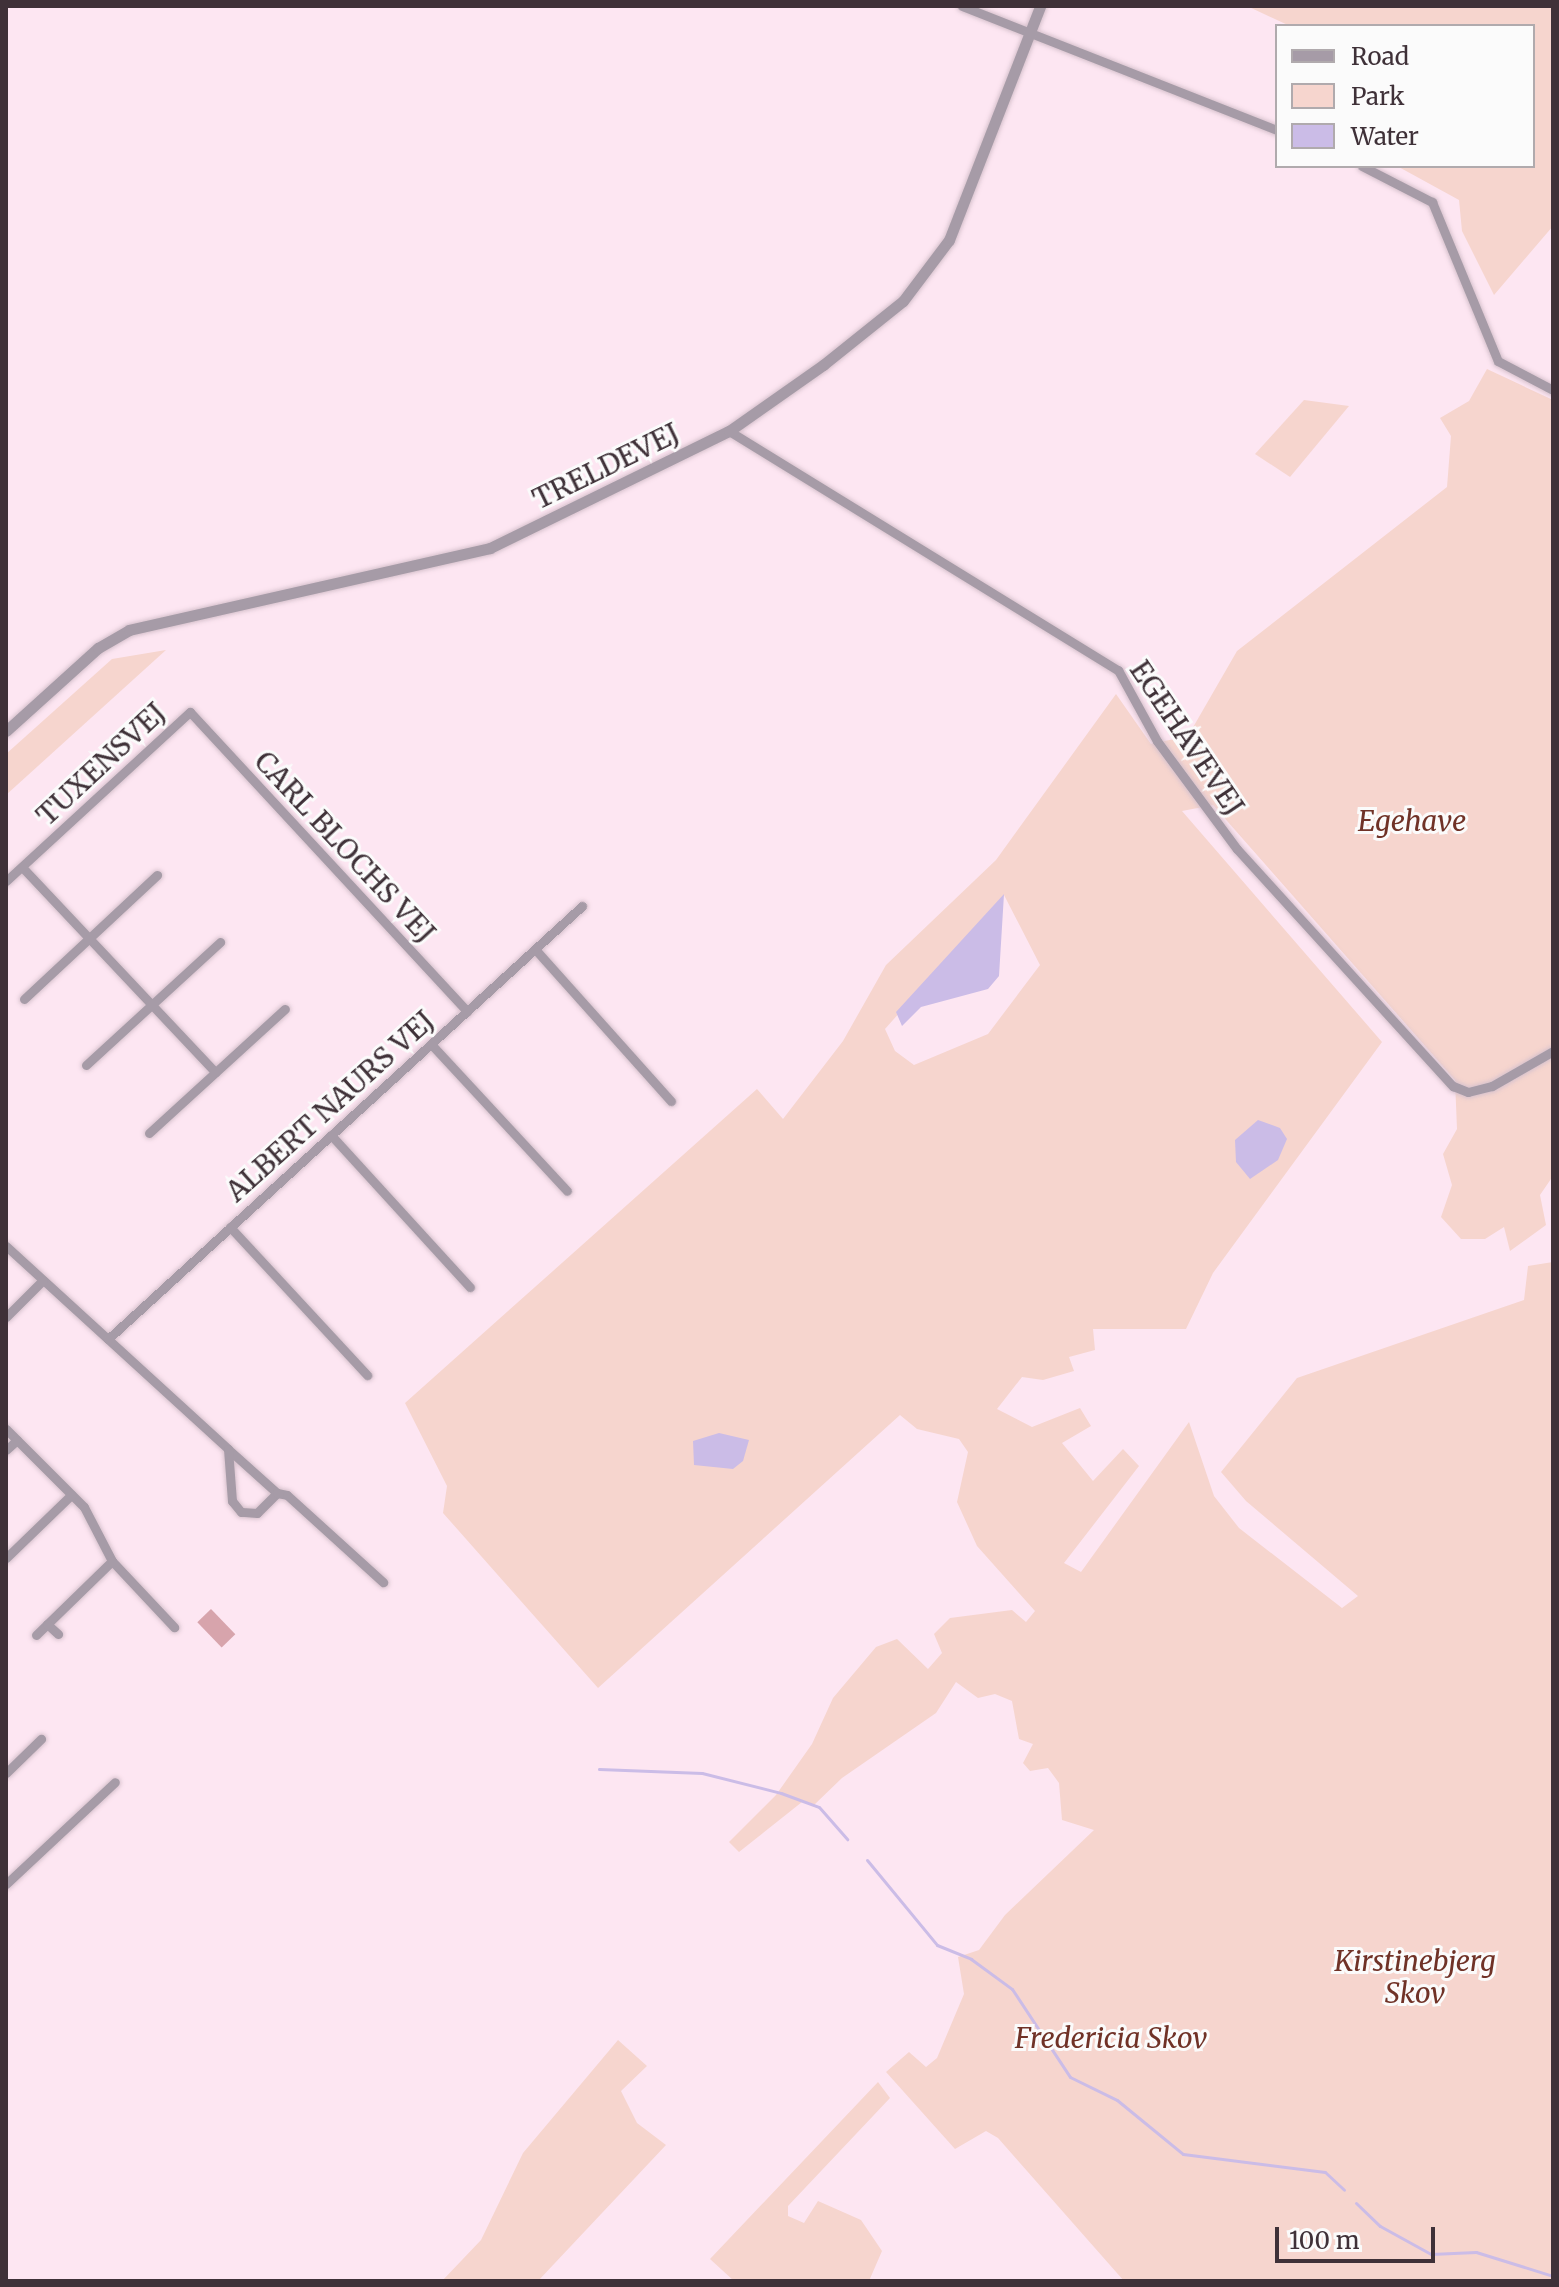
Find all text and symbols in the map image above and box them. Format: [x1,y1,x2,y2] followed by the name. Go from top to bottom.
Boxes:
[1275,24,1535,168] legend
[1351,41,1409,72] text: Road
[1351,81,1404,112] text: Park
[1351,121,1419,152] text: Water
[527,416,685,516] street label: TRELDEVEJ
[1123,654,1251,822] street label: EGEHAVEVEJ
[30,696,172,832] street label: TUXENSVEJ
[248,744,442,950] street label: CARL BLOCHS VEJ
[1358,804,1466,838] park label: Egehave
[219,1004,441,1208] street label: ALBERT NAURS VEJ
[1334,1944,1496,2010] park label: Kirstinebjerg Skov
[1015,2021,1207,2055] park label: Fredericia Skov
[1279,2211,1439,2261] scale bar
[1289,2225,1359,2256] text: 100 m

